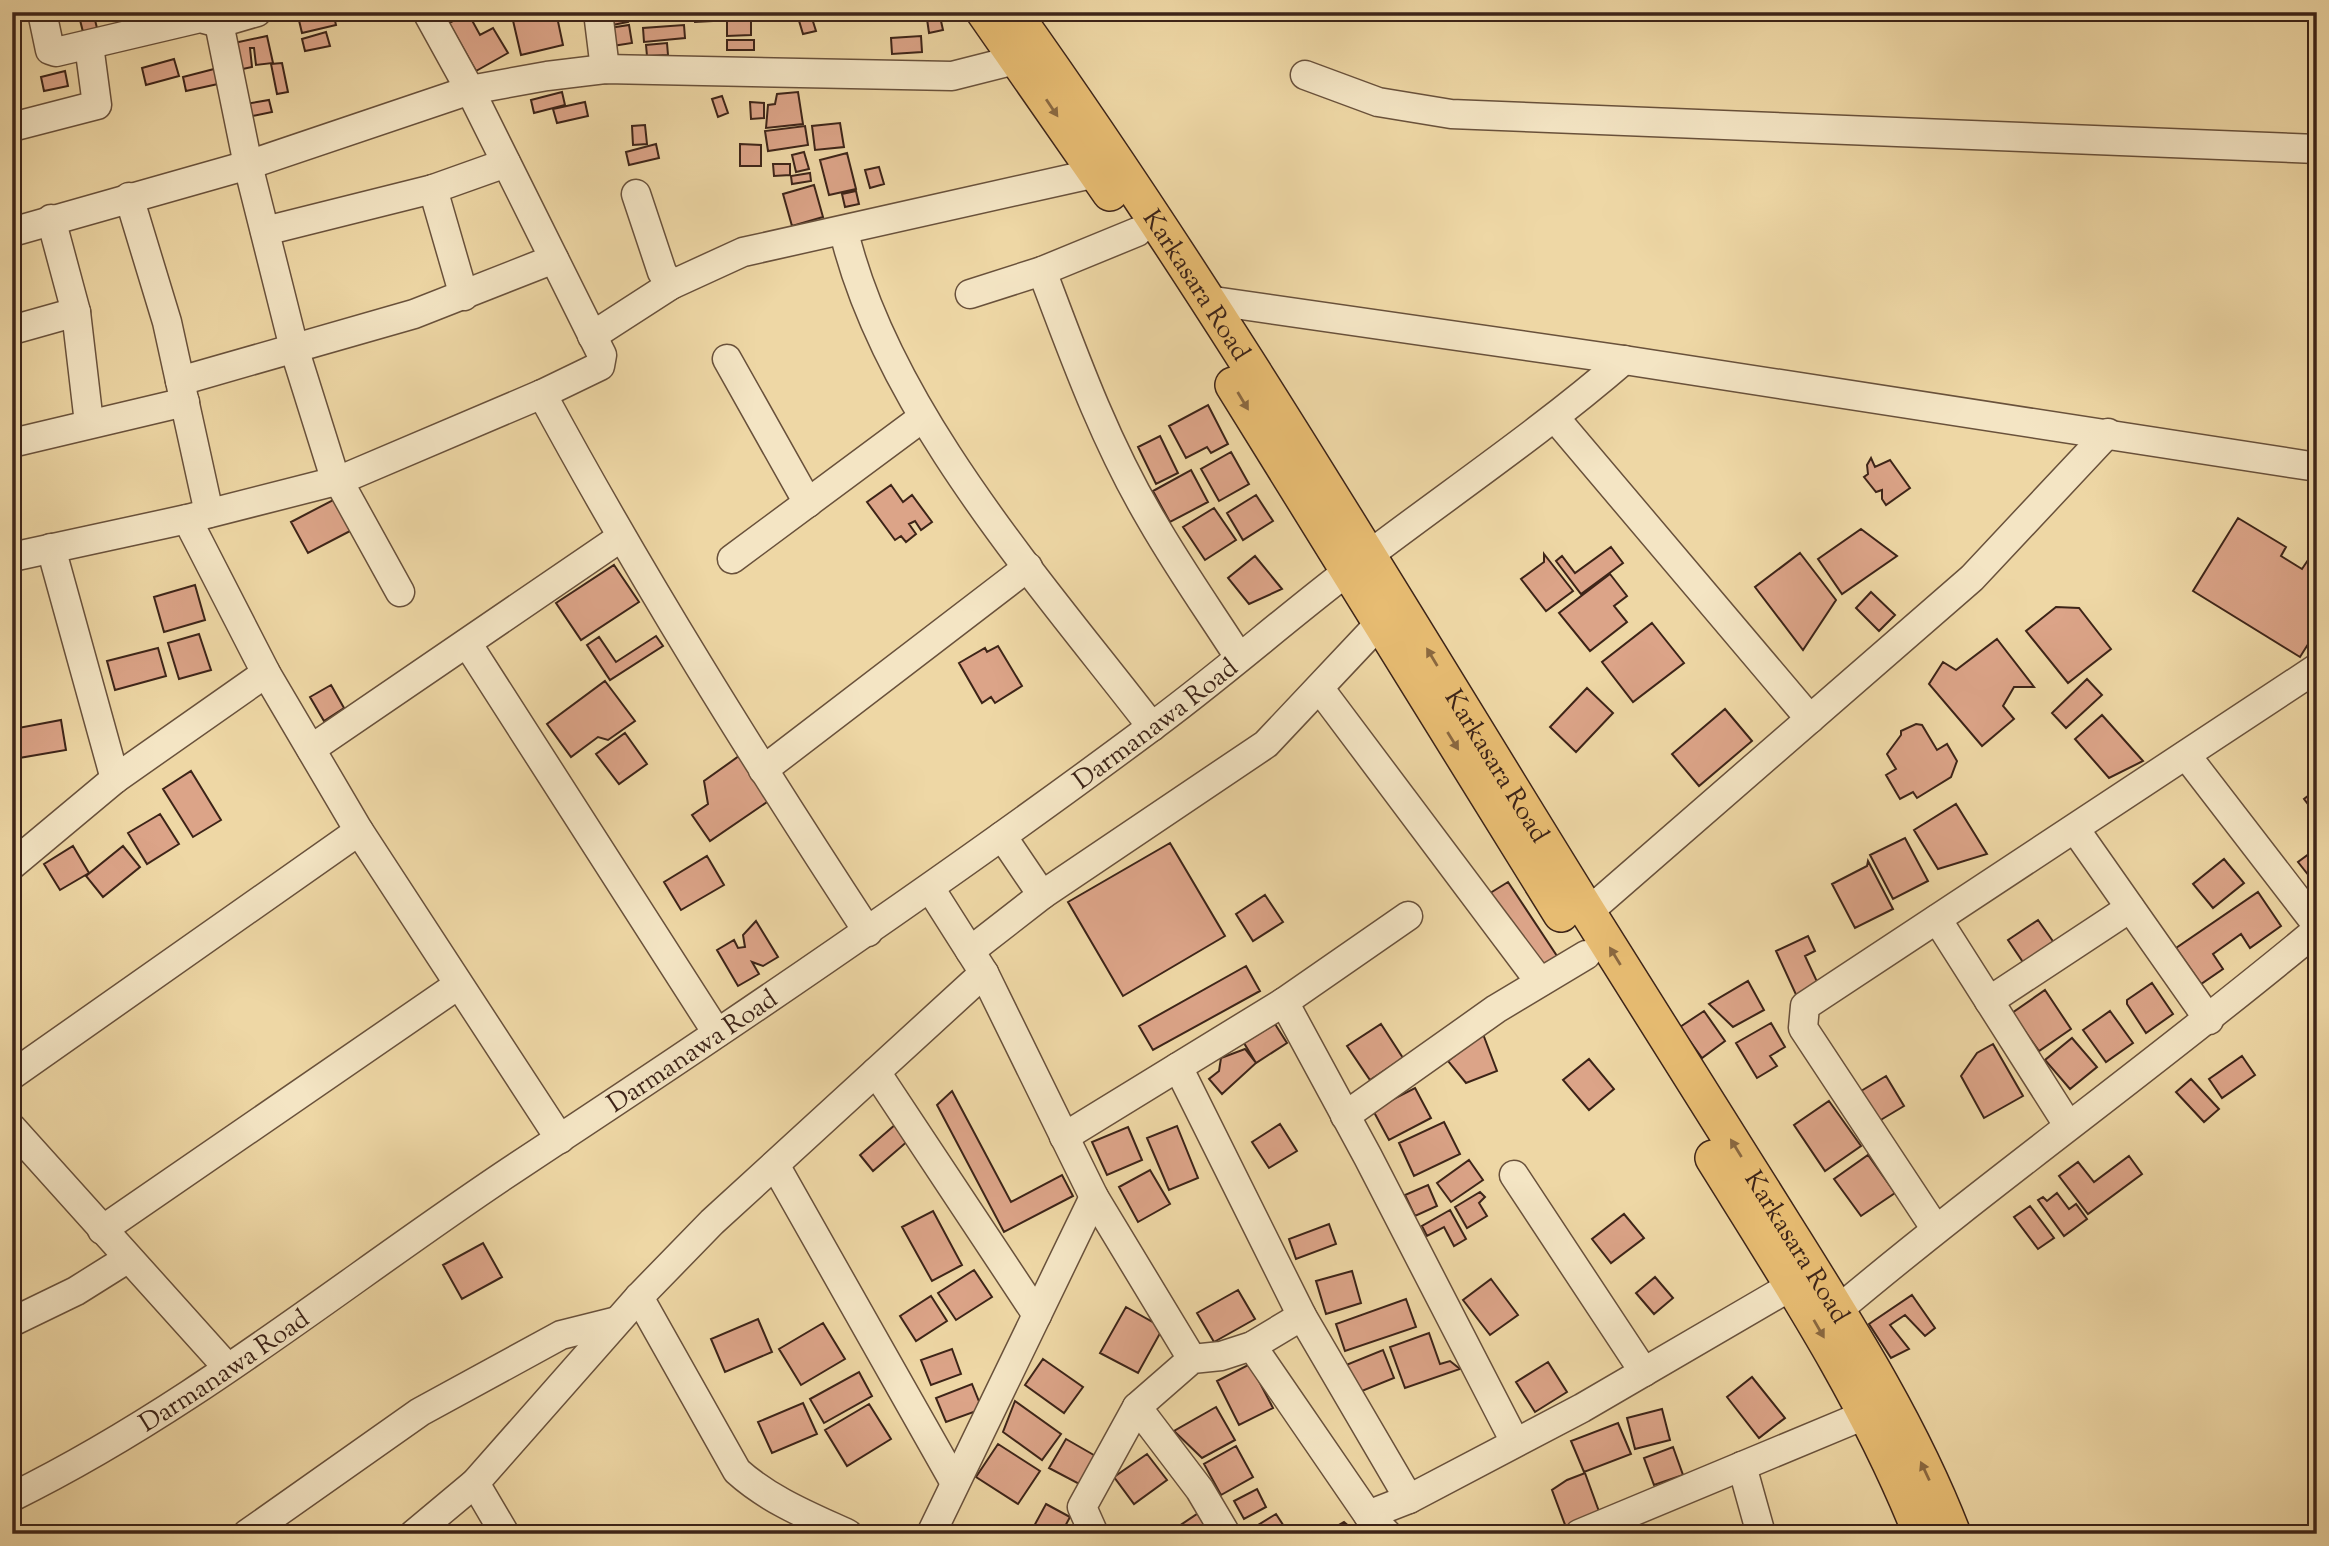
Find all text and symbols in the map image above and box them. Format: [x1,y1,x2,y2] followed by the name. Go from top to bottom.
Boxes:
[1045,99,1059,117] one-way arrow
[1132,203,1258,369] street label: Karkasara Road
[1237,391,1250,411] one-way arrow
[1426,648,1439,667] one-way arrow
[1066,650,1247,800] street label: Darmanawa Road
[1434,683,1557,851] street label: Karkasara Road
[1446,731,1459,750] one-way arrow
[1609,946,1622,965] one-way arrow
[601,982,786,1123] street label: Darmanawa Road
[1730,1139,1743,1158] one-way arrow
[1734,1164,1857,1332] street label: Karkasara Road
[133,1301,318,1443] street label: Darmanawa Road
[1813,1319,1826,1338] one-way arrow
[1920,1461,1931,1481] one-way arrow

